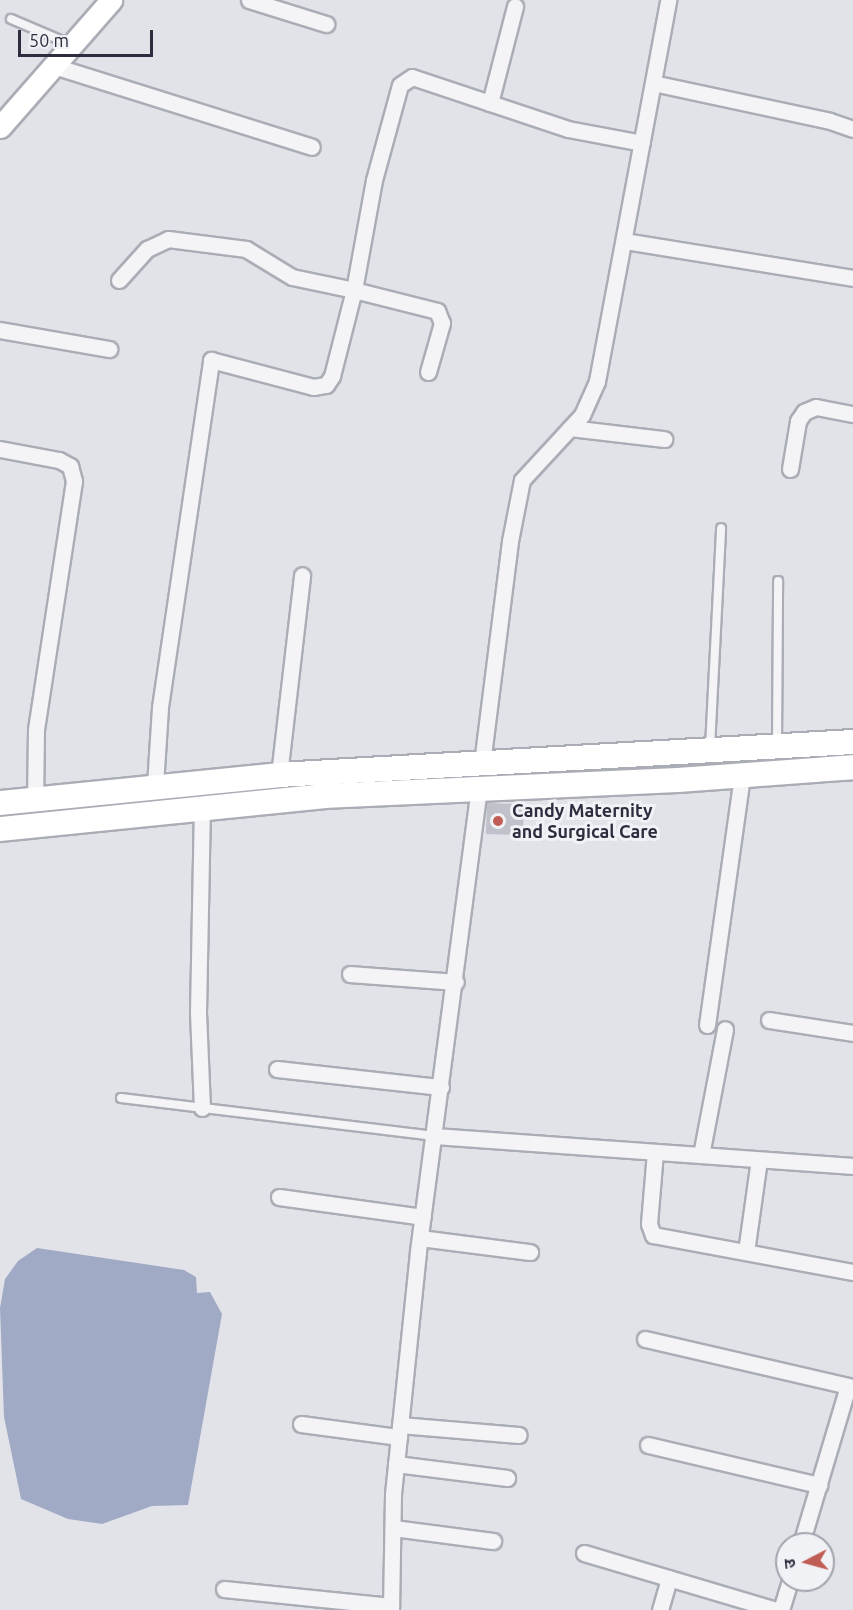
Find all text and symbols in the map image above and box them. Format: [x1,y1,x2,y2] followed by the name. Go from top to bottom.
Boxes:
[21,18,156,56] scale bar
[29,30,69,50] text: 50 m
[512,800,658,842] place label: Candy Maternity and Surgical Care
[489,812,507,830] marker: Candy Maternity and Surgical Care
[775,1532,835,1592] north arrow
[780,1558,799,1569] text: उ

